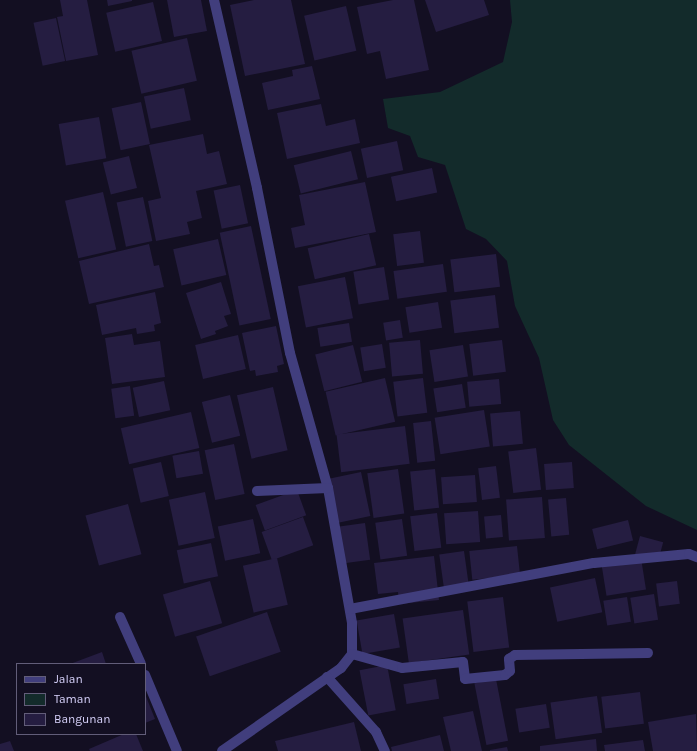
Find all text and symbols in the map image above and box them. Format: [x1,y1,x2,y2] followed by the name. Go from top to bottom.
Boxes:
[16,663,146,735] legend
[54,672,83,686] text: Jalan
[54,692,91,706] text: Taman
[54,712,110,726] text: Bangunan

